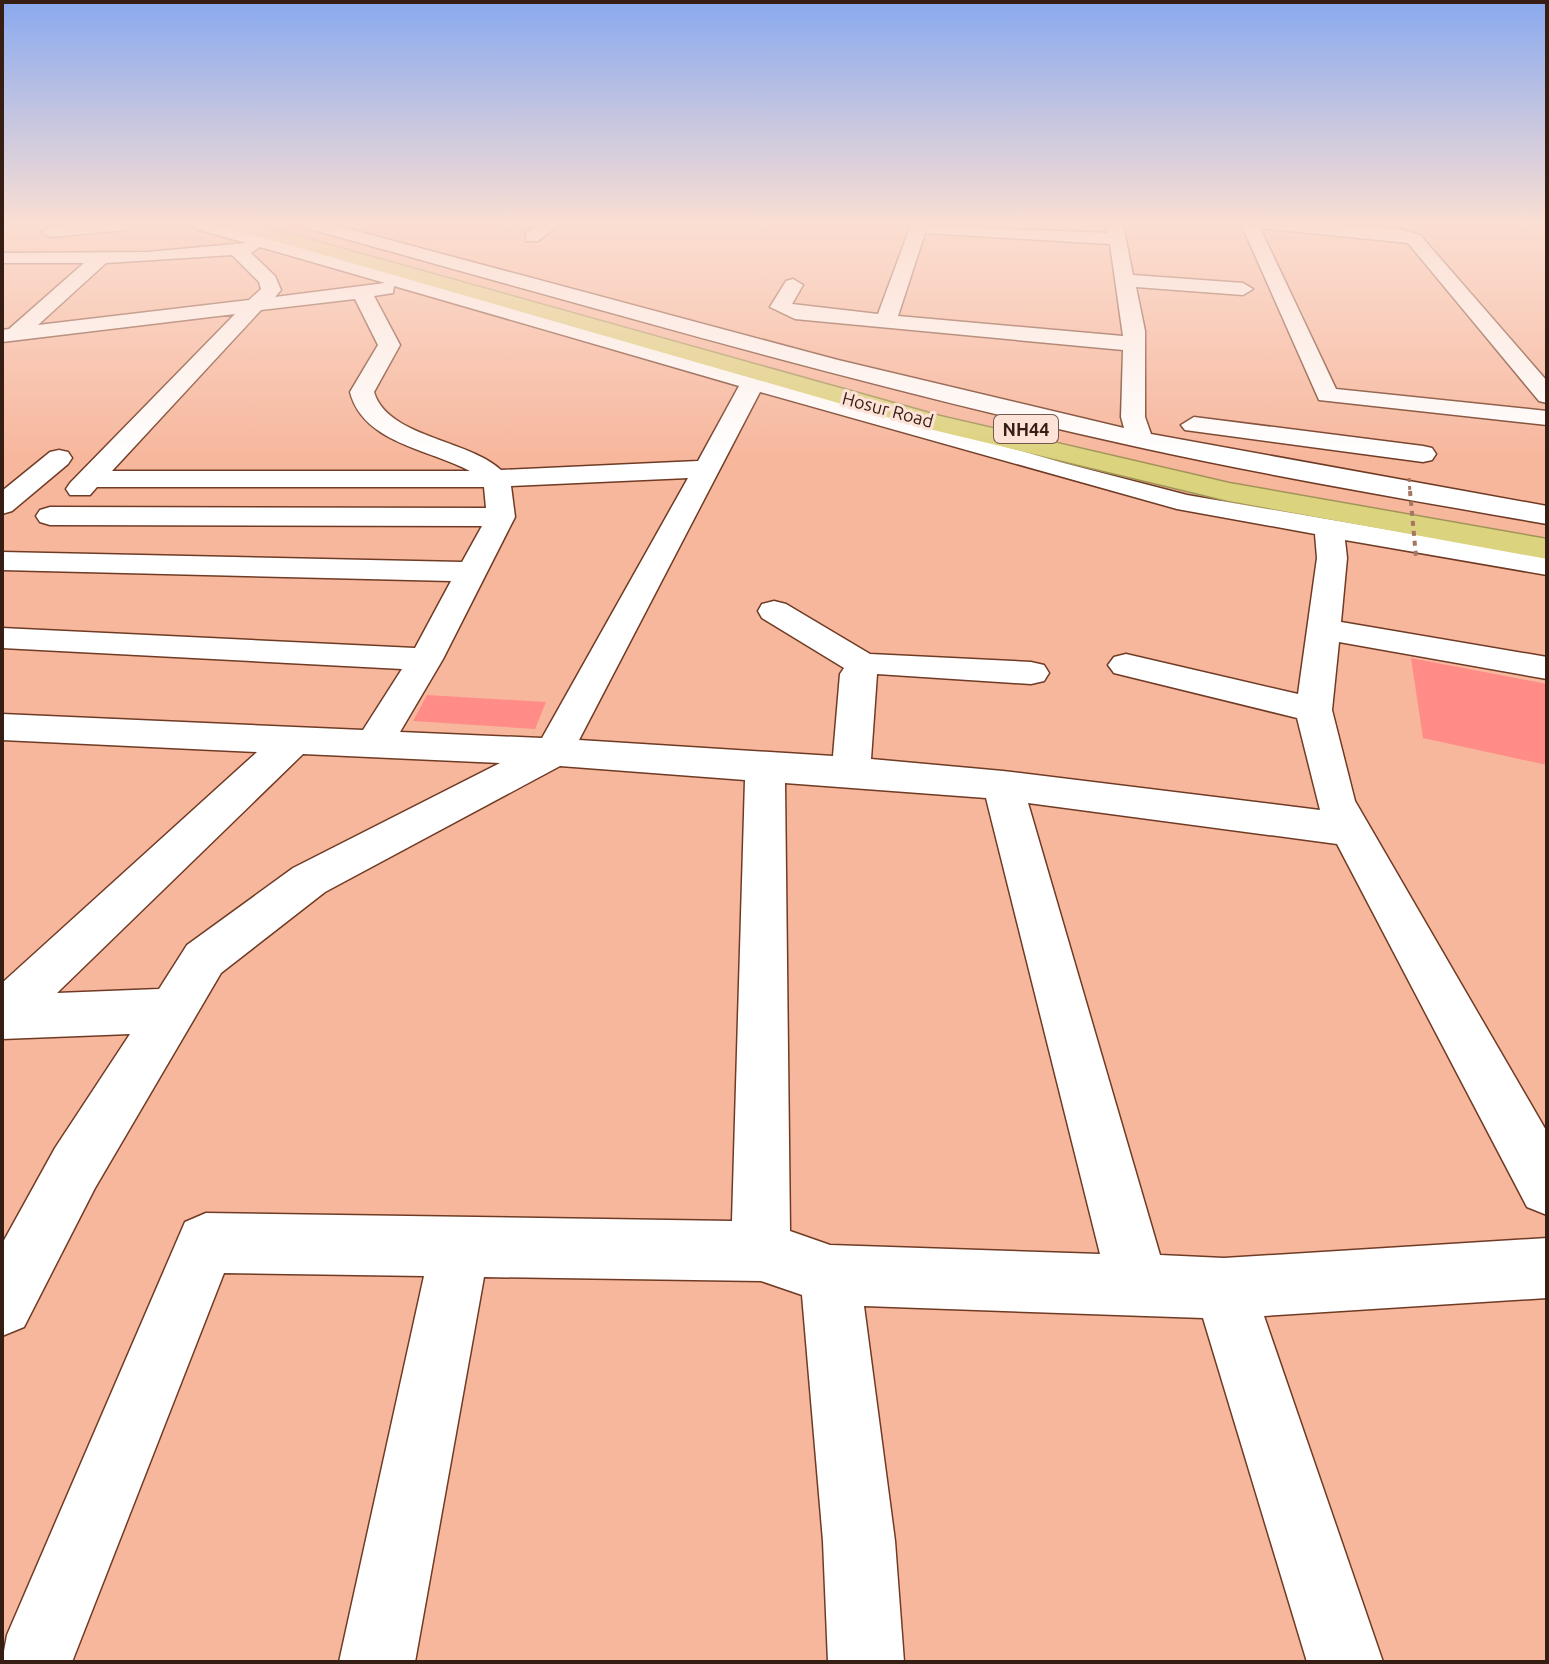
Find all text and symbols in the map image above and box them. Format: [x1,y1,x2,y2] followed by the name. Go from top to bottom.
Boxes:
[840,387,936,431] street label: Hosur Road
[994,415,1058,443] road number: NH44

